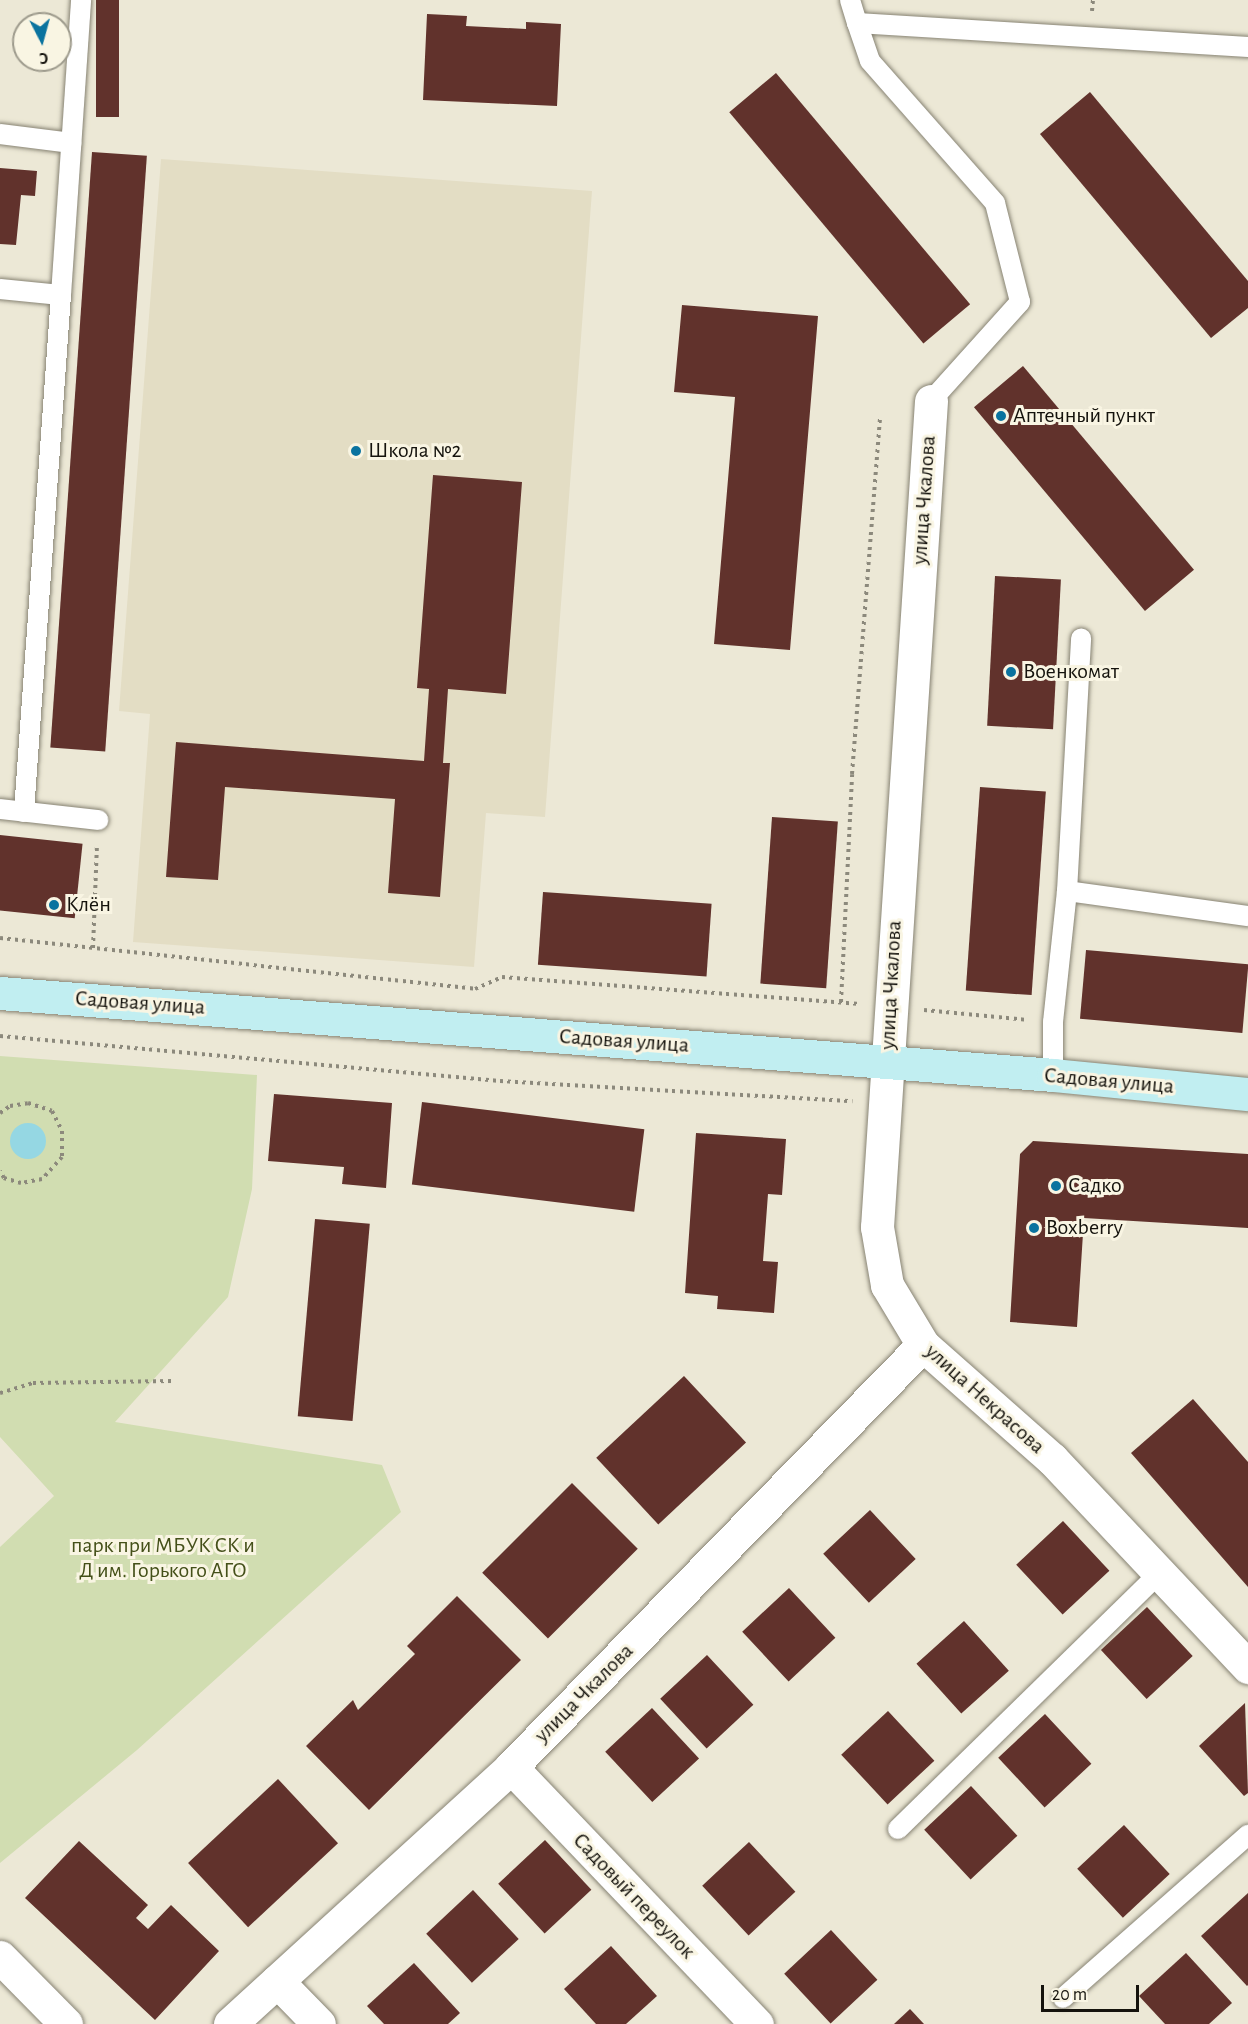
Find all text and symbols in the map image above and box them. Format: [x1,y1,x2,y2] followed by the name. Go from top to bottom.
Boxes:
[12,12,72,72] north arrow
[38,49,49,66] text: С
[1013,403,1155,429] place label: Аптечный пункт
[994,409,1008,423] marker: Аптечный пункт
[906,435,942,565] street label: улица Чкалова
[368,438,462,464] place label: Школа №2
[349,444,363,458] marker: Школа №2
[1023,659,1119,685] place label: Военкомат
[1004,665,1018,679] marker: Военкомат
[66,892,111,918] place label: Клён
[47,898,61,912] marker: Клён
[874,920,908,1050] street label: улица Чкалова
[74,985,206,1021] street label: Садовая улица
[558,1023,690,1059] street label: Садовая улица
[1043,1062,1175,1100] street label: Садовая улица
[1068,1173,1122,1199] place label: Садко
[1049,1179,1063,1193] marker: Садко
[1046,1215,1123,1241] place label: Boxberry
[1027,1221,1041,1235] marker: Boxberry
[920,1338,1050,1460] street label: улица Некрасова
[71,1532,255,1584] park label: парк при МБУК СК и Д им. Горького АГО
[529,1638,639,1748] street label: улица Чкалова
[567,1827,701,1965] street label: Садовый переулок
[1044,1973,1142,2011] scale bar
[1052,1986,1087,2004] text: 20 m

